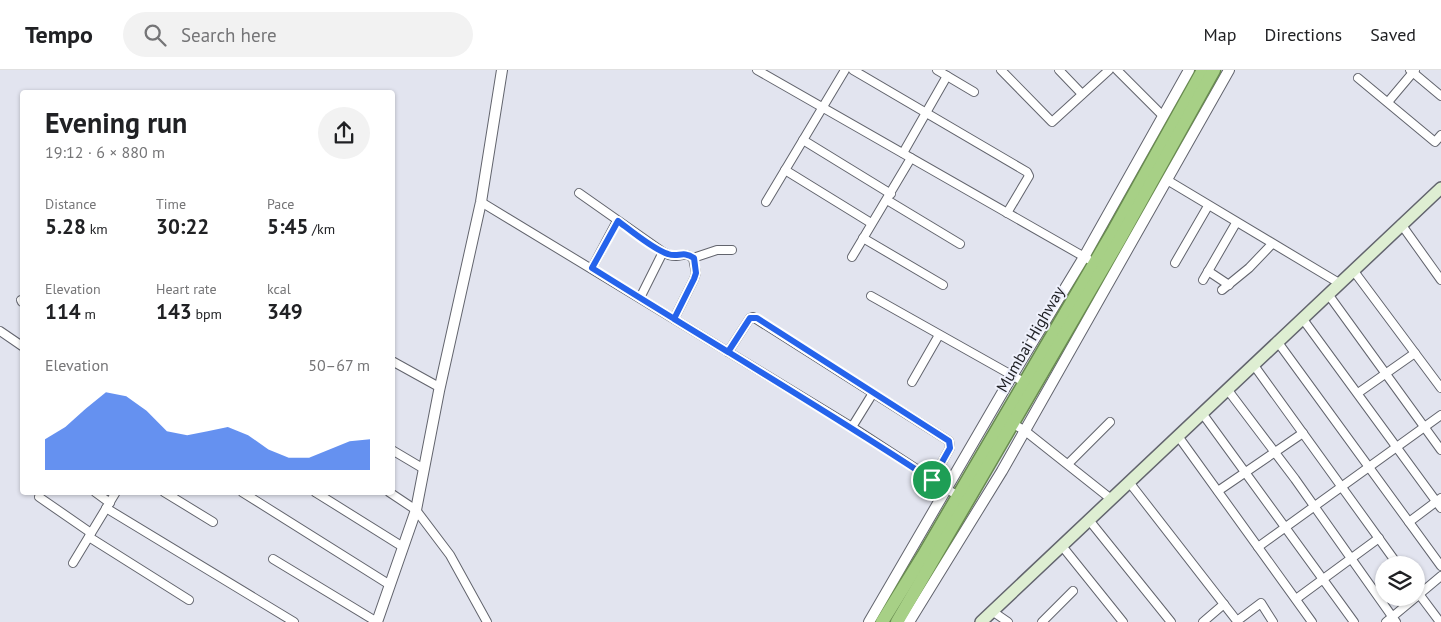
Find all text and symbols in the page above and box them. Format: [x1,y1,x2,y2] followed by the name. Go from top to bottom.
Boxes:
[123,12,473,57] search box
[25,19,93,50] text: Tempo
[141,21,169,49] icon: search
[181,23,277,47] text: Search here
[1204,23,1236,46] text: Map
[1264,23,1342,46] text: Directions
[1370,23,1416,46] text: Saved
[45,104,187,141] text: Evening run
[318,107,370,159] button: share
[45,142,165,162] text: 19:12 · 6 × 880 m
[45,195,96,213] text: Distance
[156,195,186,213] text: Time
[267,195,294,213] text: Pace
[45,213,86,240] text: 5.28
[156,213,209,240] text: 30:22
[267,213,308,240] text: 5:45
[86,220,108,238] text: km
[308,220,335,238] text: /km
[45,280,101,298] text: Elevation
[156,280,217,298] text: Heart rate
[267,280,291,298] text: kcal
[992,282,1069,396] street label: Mumbai Highway
[45,298,81,325] text: 114
[156,298,192,325] text: 143
[267,298,303,325] text: 349
[81,305,96,323] text: m
[192,305,222,323] text: bpm
[45,355,109,375] text: Elevation
[308,355,370,375] text: 50–67 m
[911,459,953,501] pin
[918,466,946,494] icon: arrive
[1375,556,1425,606] map controls
[1375,556,1425,606] button: layers

